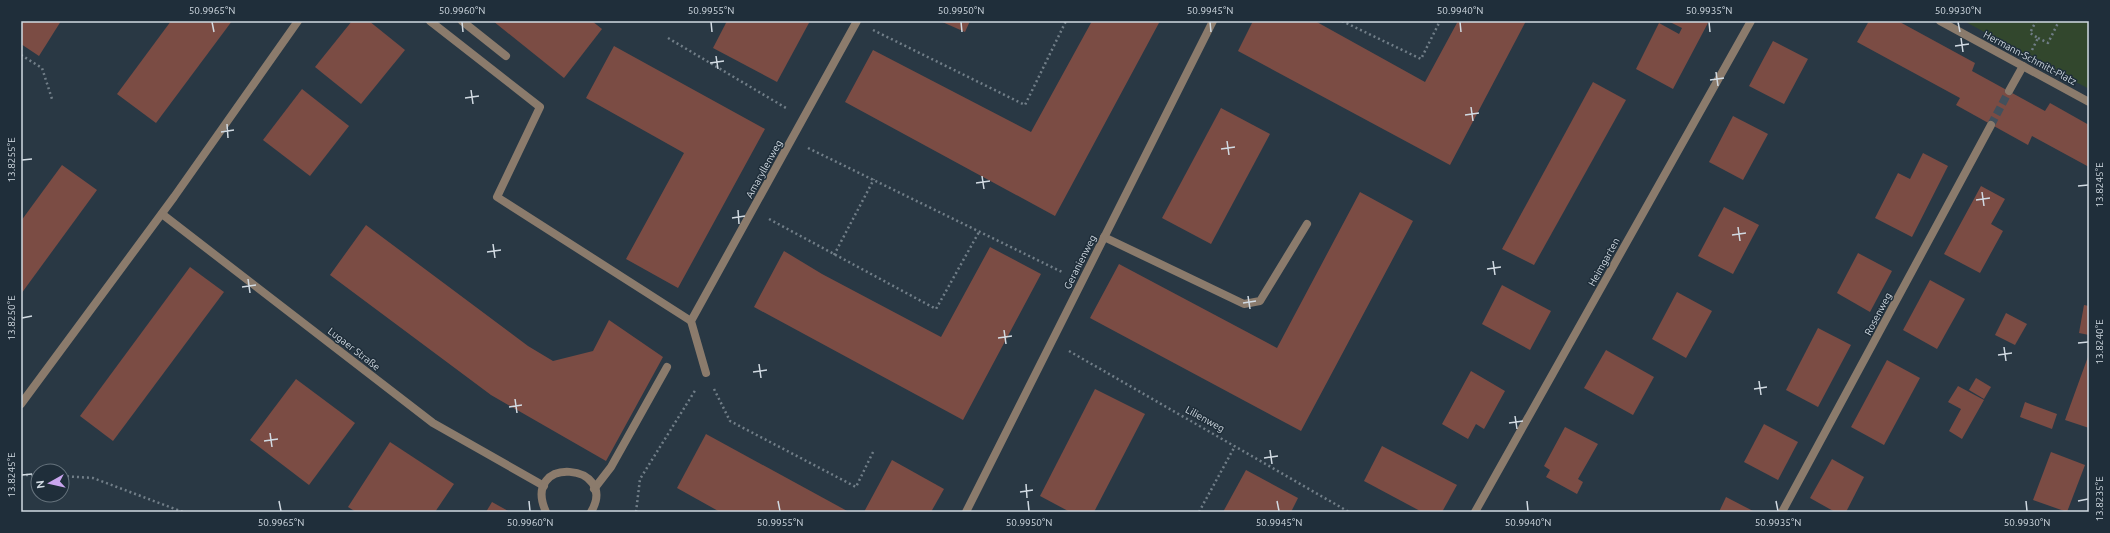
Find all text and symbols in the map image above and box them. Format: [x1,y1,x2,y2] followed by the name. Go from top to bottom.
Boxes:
[189,5,235,16] text: 50.9965°N
[439,5,485,16] text: 50.9960°N
[688,5,734,16] text: 50.9955°N
[938,5,984,16] text: 50.9950°N
[1187,5,1233,16] text: 50.9945°N
[1437,5,1483,16] text: 50.9940°N
[1686,5,1732,16] text: 50.9935°N
[1935,5,1981,16] text: 50.9930°N
[1982,29,2079,87] street label: Hermann-Schmitt-Platz
[6,137,17,183] text: 13.8255°E
[744,138,784,200] street label: Amaryllenweg
[2094,162,2105,208] text: 13.8245°E
[1062,233,1098,291] street label: Geranienweg
[1586,236,1622,288] street label: Heimgarten
[1862,291,1894,337] street label: Rosenweg
[6,295,17,341] text: 13.8250°E
[2094,319,2105,365] text: 13.8240°E
[326,325,382,373] street label: Lugaer Straße
[1184,404,1226,434] street label: Lilienweg
[6,452,17,498] text: 13.8245°E
[30,463,70,503] north arrow
[2094,476,2105,522] text: 13.8235°E
[34,479,47,489] text: N
[258,517,304,528] text: 50.9965°N
[507,517,553,528] text: 50.9960°N
[757,517,803,528] text: 50.9955°N
[1006,517,1052,528] text: 50.9950°N
[1256,517,1302,528] text: 50.9945°N
[1505,517,1551,528] text: 50.9940°N
[1755,517,1801,528] text: 50.9935°N
[2004,517,2050,528] text: 50.9930°N

